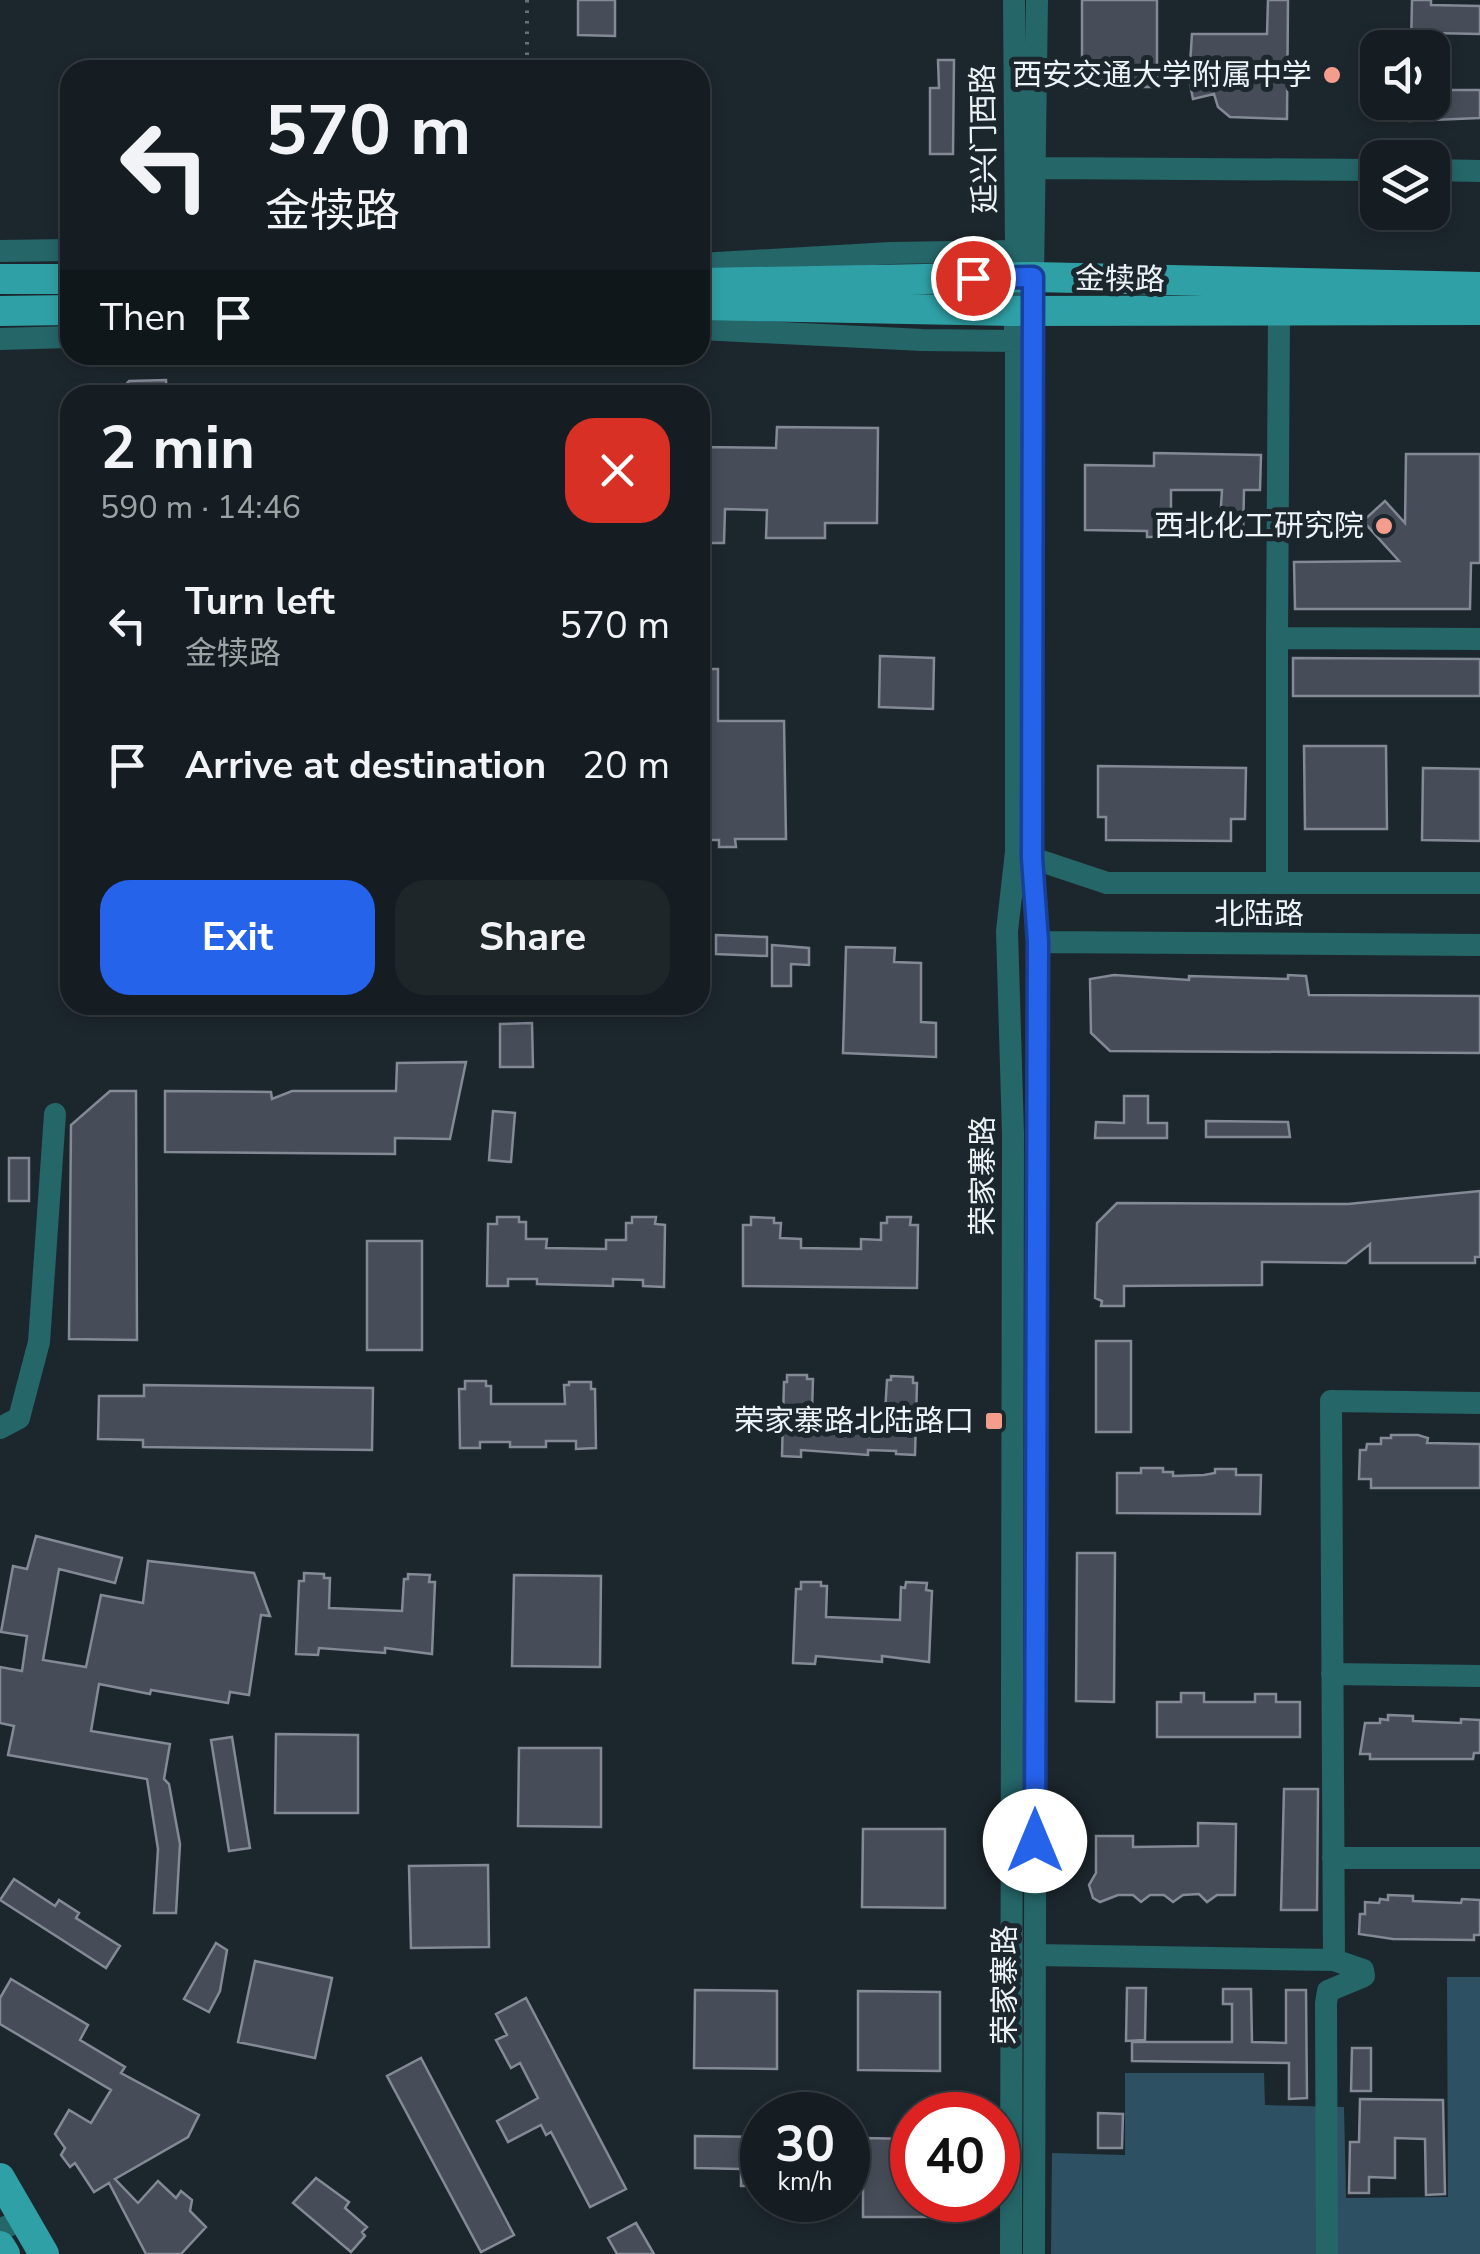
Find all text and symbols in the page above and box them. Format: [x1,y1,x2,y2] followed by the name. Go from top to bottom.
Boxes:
[1360,30,1450,230] map controls
[1360,30,1450,120] button: sound
[1012,55,1312,96] place label: 西安交通大学附属中学
[963,64,1006,214] street label: 延兴门西路
[1321,64,1343,86] marker: 西安交通大学附属中学
[265,83,471,179] text: 570 m
[100,100,230,230] icon: left
[1360,140,1450,230] button: layers
[265,181,400,242] text: 金犊路
[931,236,1016,321] pin
[946,251,1001,306] icon: arrive
[1075,258,1165,301] street label: 金犊路
[206,290,261,345] icon: arrive
[100,292,186,343] text: Then
[100,407,255,489] text: 2 min
[565,418,670,523] button: close
[100,486,301,529] text: 590 m · 14:46
[1154,506,1364,547] place label: 西北化工研究院
[1373,515,1395,537] marker: 西北化工研究院
[185,576,335,627] text: Turn left
[100,598,155,653] icon: left
[559,600,670,651] text: 570 m
[185,632,281,675] text: 金犊路
[100,738,155,793] icon: arrive
[185,740,546,791] text: Arrive at destination
[582,740,670,791] text: 20 m
[100,880,375,995] button: Exit
[395,880,670,995] button: Share
[1214,894,1304,935] street label: 北陆路
[963,1116,1004,1236] street label: 荣家寨路
[734,1401,974,1442] place label: 荣家寨路北陆路口
[983,1410,1005,1432] marker: 荣家寨路北陆路口
[983,1789,1087,1893] position arrow
[985,1925,1026,2045] street label: 荣家寨路
[890,2092,1020,2222] speed limit sign: 40
[775,2110,835,2179] text: 30
[777,2165,833,2199] text: km/h

